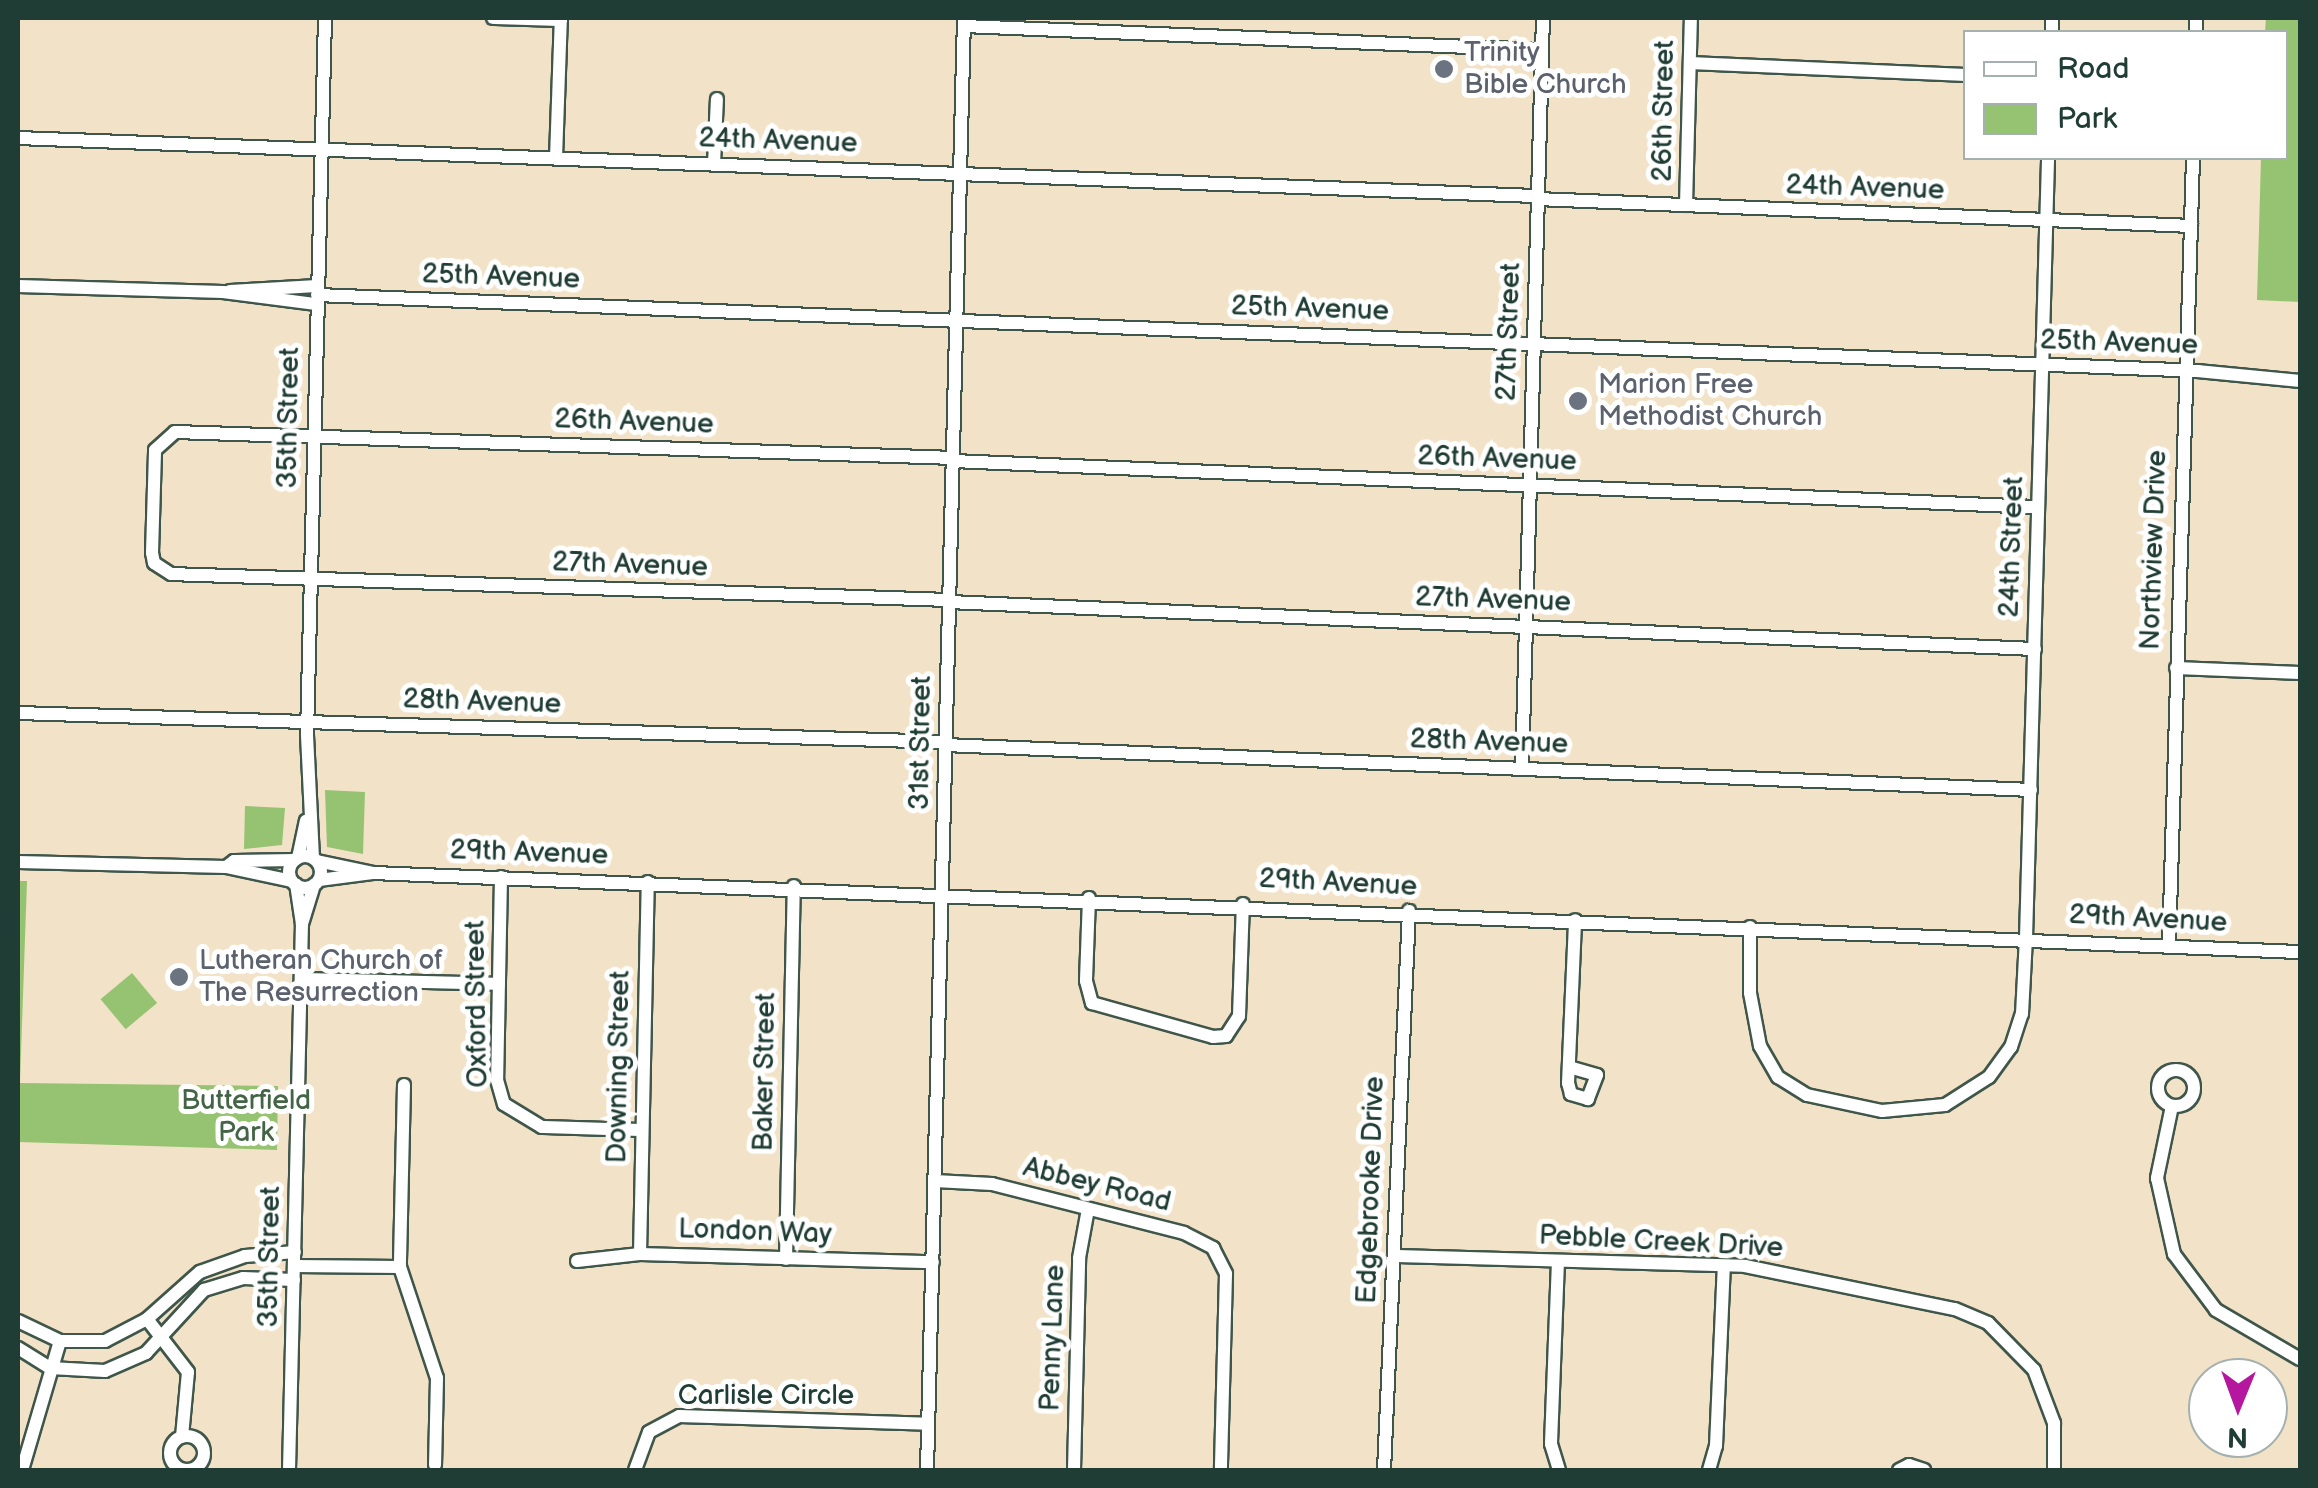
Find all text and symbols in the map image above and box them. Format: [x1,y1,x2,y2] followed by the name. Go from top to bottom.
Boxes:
[1963,30,2288,160] legend
[1464,36,1626,102] place label: Trinity Bible Church
[1646,40,1682,182] street label: 26th Street
[2057,51,2130,87] text: Road
[1433,58,1455,80] marker: Trinity Bible Church
[2057,101,2117,137] text: Park
[698,121,858,161] street label: 24th Avenue
[1785,168,1945,208] street label: 24th Avenue
[421,257,581,297] street label: 25th Avenue
[1490,262,1528,402] street label: 27th Street
[1230,289,1390,329] street label: 25th Avenue
[2039,323,2199,363] street label: 25th Avenue
[271,347,307,489] street label: 35th Street
[1598,368,1822,434] place label: Marion Free Methodist Church
[1567,390,1589,412] marker: Marion Free Methodist Church
[554,402,714,442] street label: 26th Avenue
[1417,439,1577,479] street label: 26th Avenue
[2134,449,2174,651] street label: Northview Drive
[1993,476,2031,618] street label: 24th Street
[552,545,708,585] street label: 27th Avenue
[1415,580,1571,620] street label: 27th Avenue
[903,675,939,811] street label: 31st Street
[402,682,562,722] street label: 28th Avenue
[1409,722,1569,762] street label: 28th Avenue
[449,833,609,873] street label: 29th Avenue
[1258,862,1418,904] street label: 29th Avenue
[2068,898,2228,940] street label: 29th Avenue
[459,920,495,1088] street label: Oxford Street
[199,944,443,1010] place label: Lutheran Church of The Resurrection
[168,966,190,988] marker: Lutheran Church of The Resurrection
[601,970,637,1164] street label: Downing Street
[747,992,783,1152] street label: Baker Street
[1350,1076,1392,1304] street label: Edgebrooke Drive
[181,1084,311,1150] park label: Butterfield Park
[1019,1150,1175,1220] street label: Abbey Road
[252,1186,288,1328] street label: 35th Street
[677,1213,833,1251] street label: London Way
[1538,1219,1784,1265] street label: Pebble Creek Drive
[1034,1263,1072,1413] street label: Penny Lane
[2188,1358,2288,1458] north arrow
[678,1379,854,1413] street label: Carlisle Circle
[2227,1420,2248,1453] text: N

